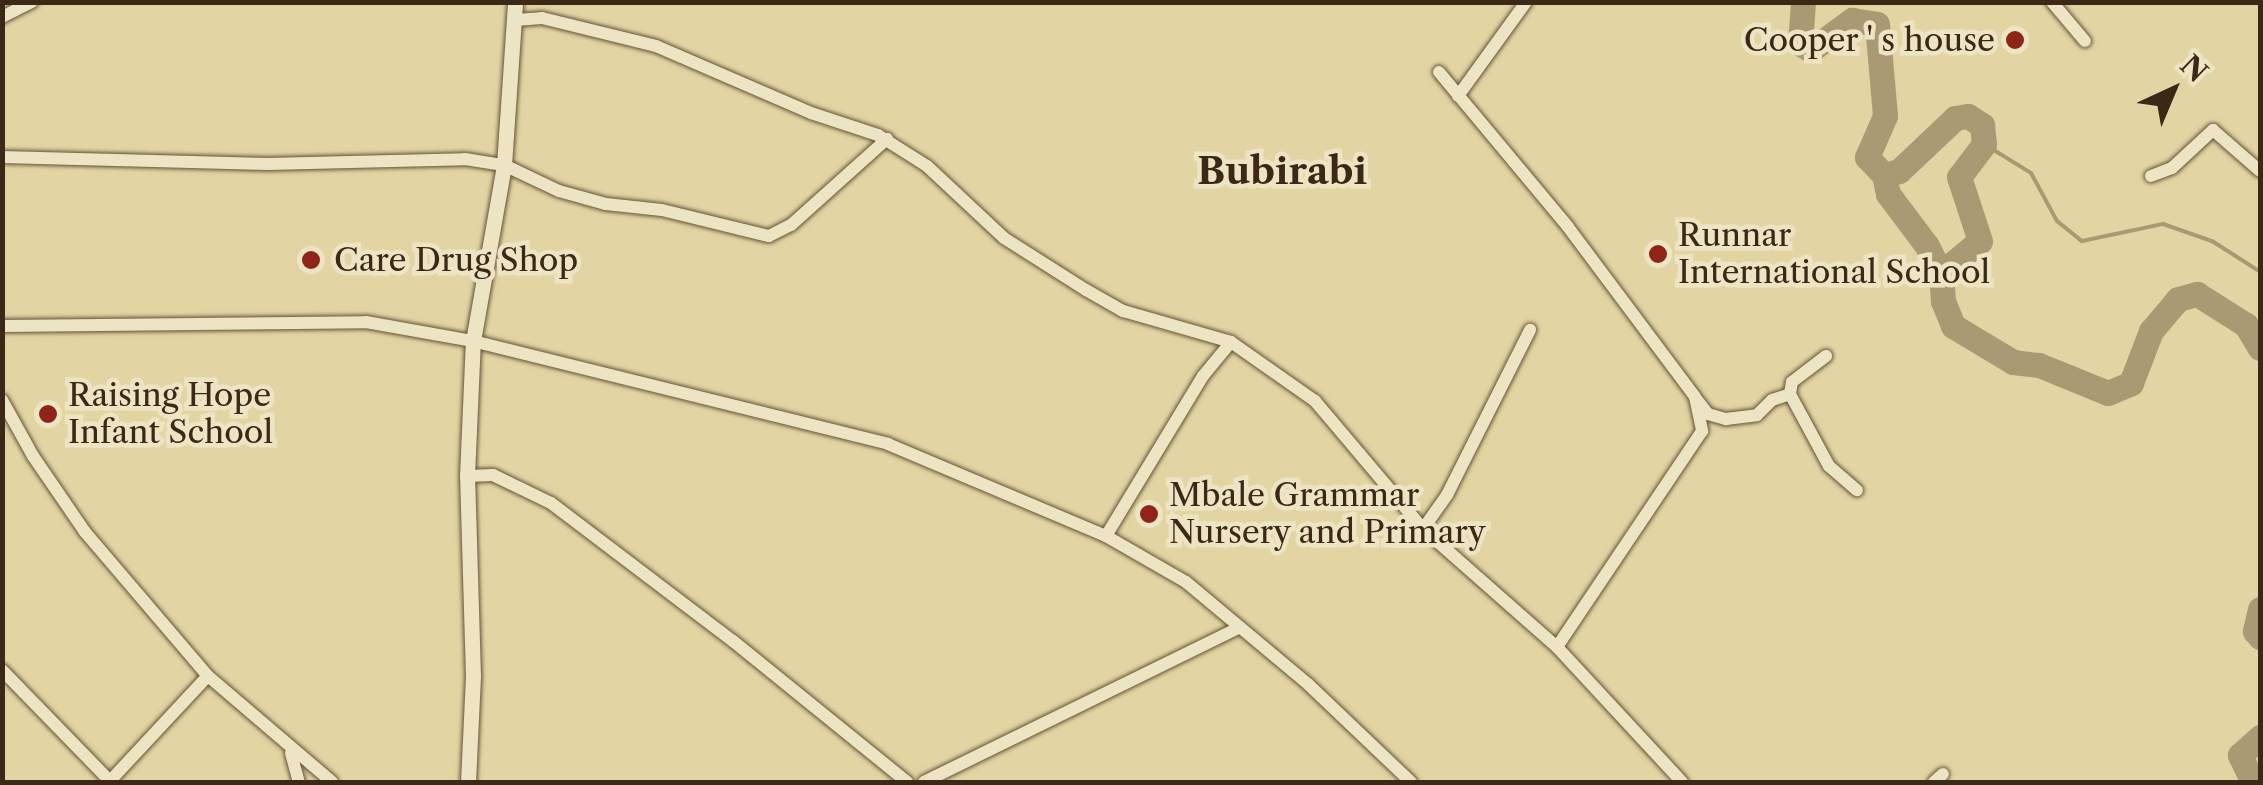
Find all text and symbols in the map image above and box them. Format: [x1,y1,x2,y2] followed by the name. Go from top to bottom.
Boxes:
[1742,21,1995,59] place label: Cooper ' s house
[2004,29,2026,51] marker: Cooper ' s house
[2123,40,2223,140] north arrow
[2173,48,2214,89] text: N
[1197,148,1367,194] district label: Bubirabi
[1678,217,1990,292] place label: Runnar International School
[334,241,578,279] place label: Care Drug Shop
[1647,243,1669,265] marker: Runnar International School
[298,247,324,273] marker: Care Drug Shop
[68,377,273,452] place label: Raising Hope Infant School
[37,403,59,425] marker: Raising Hope Infant School
[1169,477,1487,552] place label: Mbale Grammar Nursery and Primary
[1138,503,1160,525] marker: Mbale Grammar Nursery and Primary

